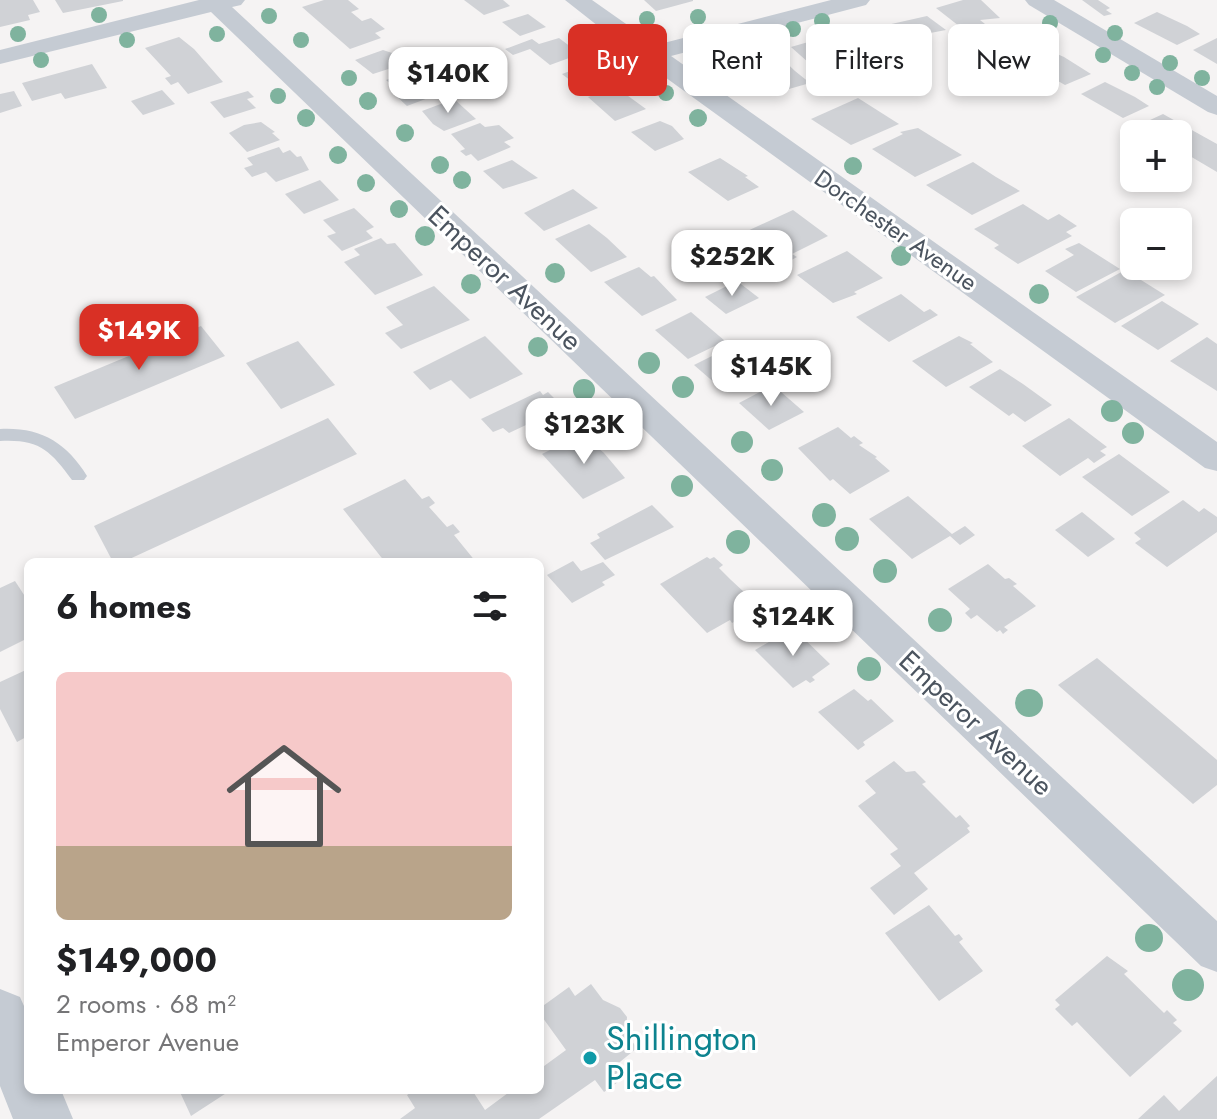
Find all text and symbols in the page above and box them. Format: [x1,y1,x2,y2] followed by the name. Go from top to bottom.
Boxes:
[568,24,667,96] chip: Buy
[683,24,790,96] chip: Rent
[806,24,932,96] chip: Filters
[948,24,1059,96] chip: New
[392,47,504,115] pin: $140K
[407,54,489,92] text: $140K
[1120,120,1192,280] map controls
[1120,120,1192,192] button: +
[807,161,985,299] street label: Dorchester Avenue
[419,196,591,360] street label: Emperor Avenue
[1120,208,1192,280] button: −
[676,230,788,298] pin: $252K
[689,237,775,275] text: $252K
[83,304,195,372] pin: $149K
[97,311,181,349] text: $149K
[715,340,827,408] pin: $145K
[730,347,812,385] text: $145K
[528,398,640,466] pin: $123K
[544,405,624,443] text: $123K
[56,582,191,631] text: 6 homes
[468,584,512,628] icon: filters
[737,590,849,658] pin: $124K
[752,597,834,635] text: $124K
[890,641,1062,805] street label: Emperor Avenue
[212,724,356,868] icon: home
[56,936,217,985] text: $149,000
[56,985,236,1023] text: 2 rooms · 68 m²
[606,1014,758,1102] place label: Shillington Place
[56,1023,239,1061] text: Emperor Avenue
[581,1049,599,1067] marker: Shillington Place

